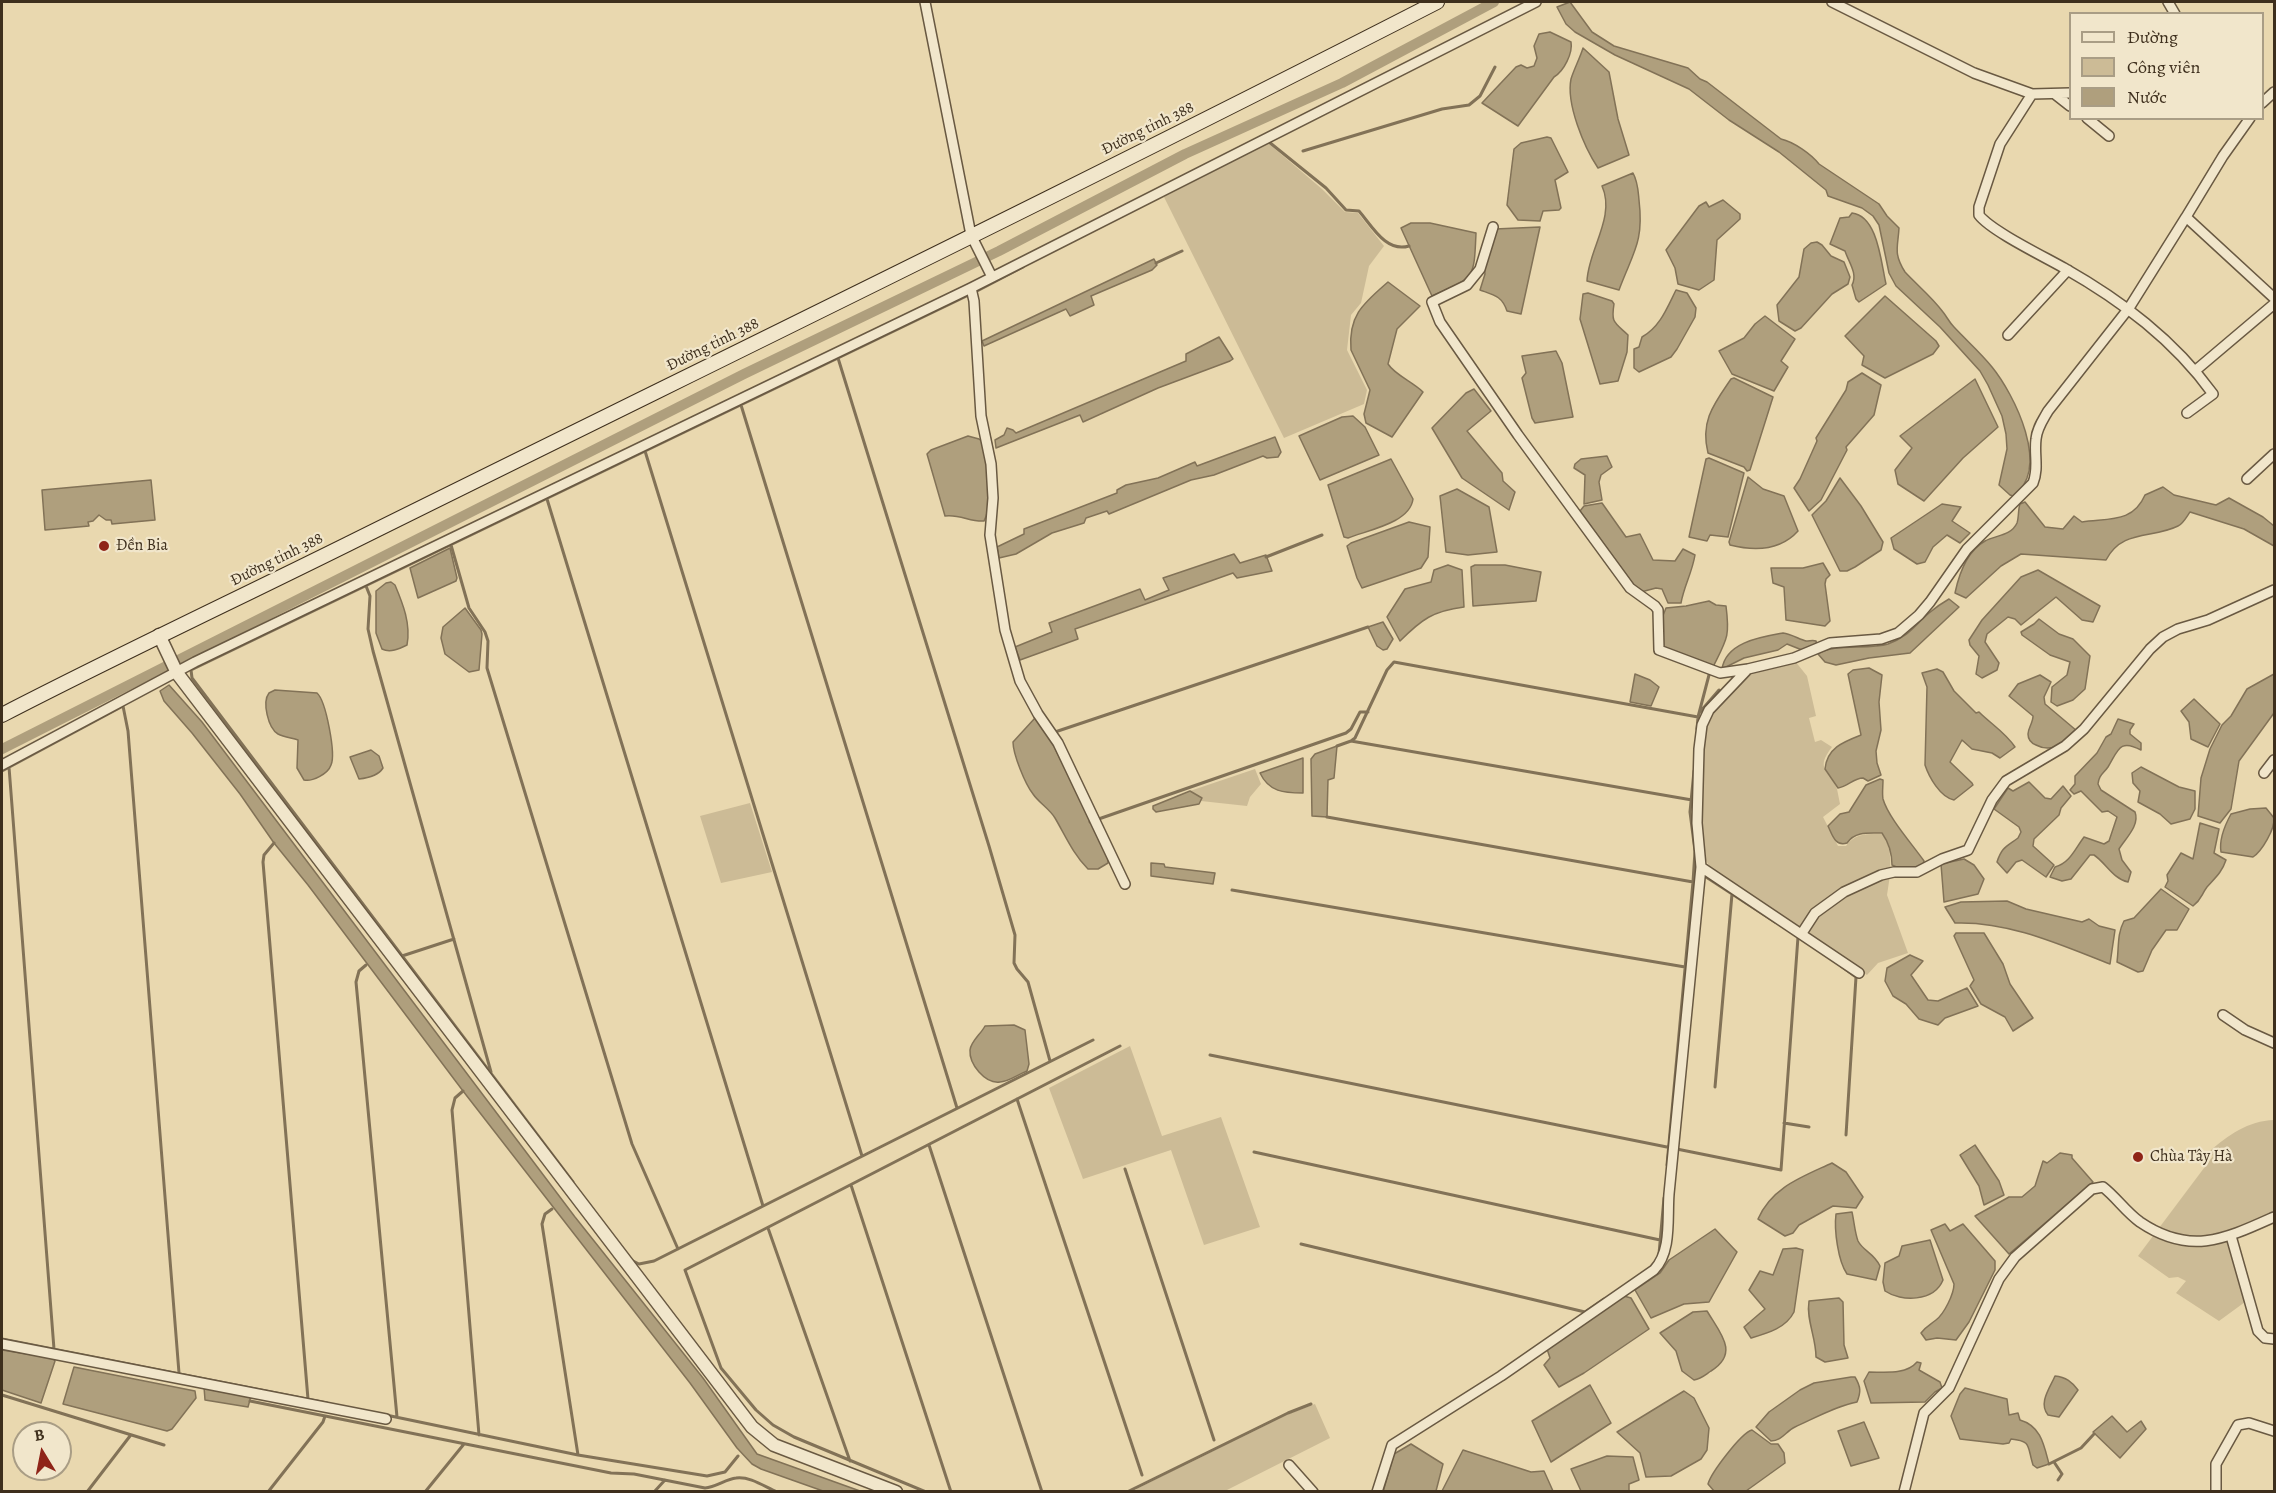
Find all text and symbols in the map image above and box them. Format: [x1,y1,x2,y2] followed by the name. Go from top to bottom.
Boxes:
[2069,12,2264,120] legend
[2127,25,2178,49] text: Đường
[2127,55,2200,79] text: Công viên
[2127,85,2167,109] text: Nước
[1098,98,1198,160] street label: Đường tỉnh 388
[663,314,763,376] street label: Đường tỉnh 388
[227,529,327,591] street label: Đường tỉnh 388
[116,536,168,556] place label: Đền Bia
[97,539,111,553] marker: Đền Bia
[2150,1147,2232,1167] place label: Chùa Tây Hà
[2131,1150,2145,1164] marker: Chùa Tây Hà
[12,1421,72,1481] north arrow
[32,1424,46,1447] text: B

